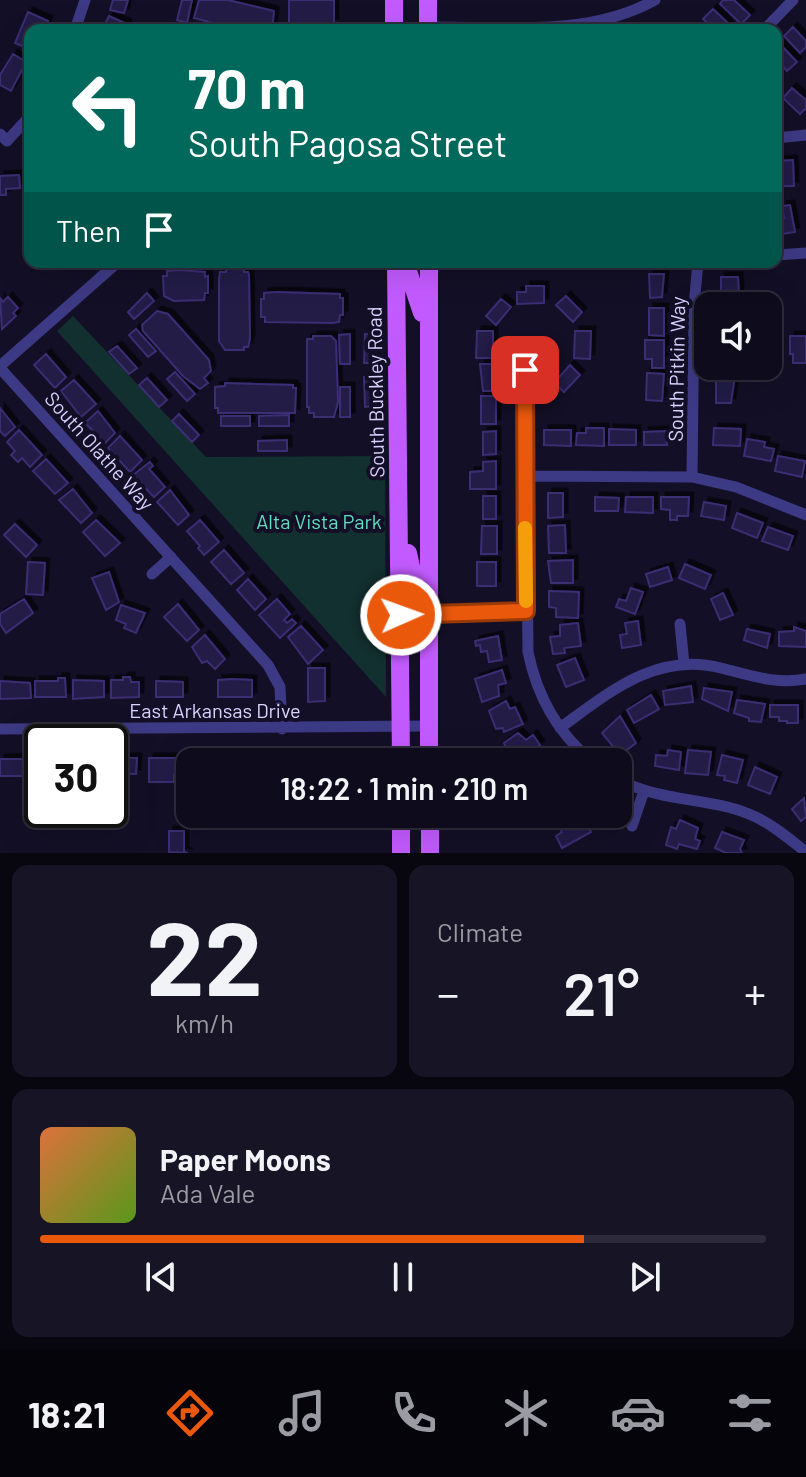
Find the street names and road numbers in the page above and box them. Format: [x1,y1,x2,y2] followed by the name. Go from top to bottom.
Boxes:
[663,296,689,442] street label: South Pitkin Way
[362,306,388,478] street label: South Buckley Road
[40,386,159,514] street label: South Olathe Way
[129,698,301,722] street label: East Arkansas Drive

